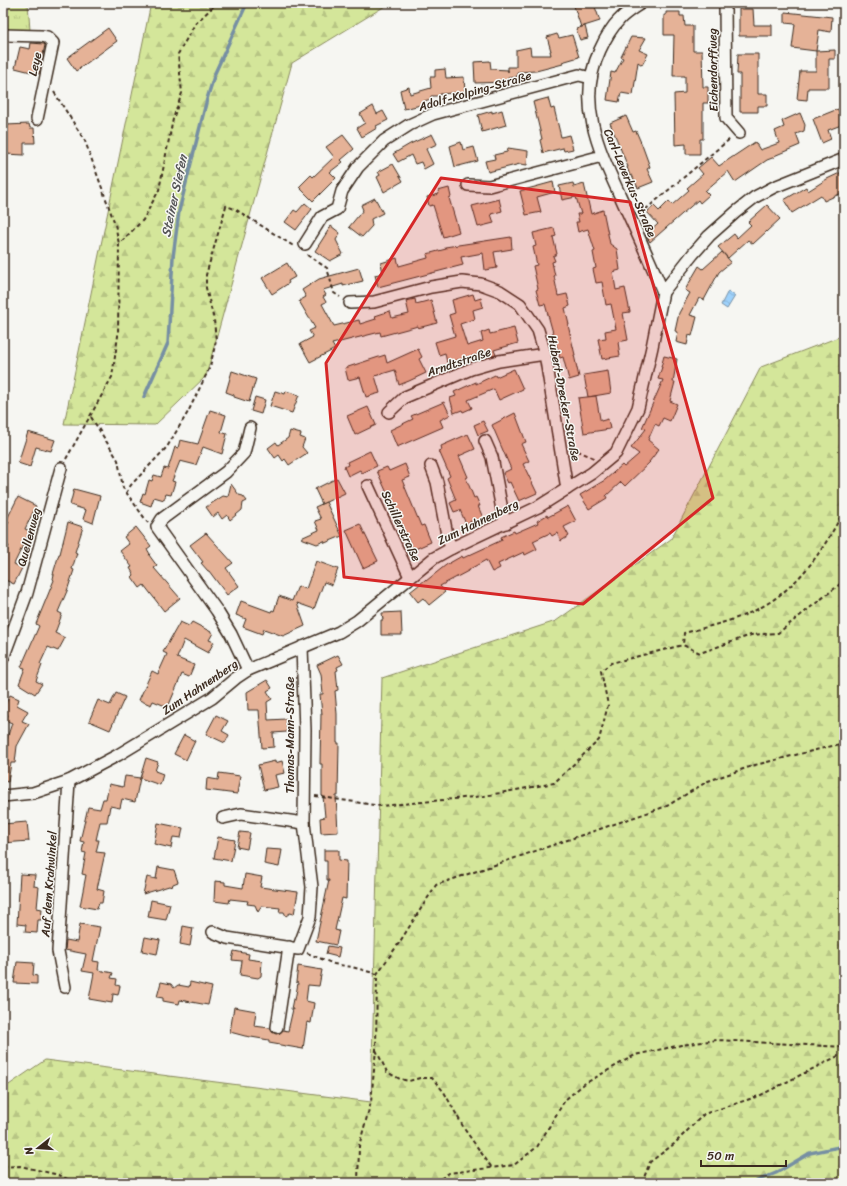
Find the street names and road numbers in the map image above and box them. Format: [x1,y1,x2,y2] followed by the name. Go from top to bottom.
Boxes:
[701,28,725,112] street label: Eichendorffweg
[22,50,48,78] street label: Leye
[415,64,534,118] street label: Adolf-Kolping-Straße
[597,125,663,241] street label: Carl-Leverkus-Straße
[541,333,587,463] street label: Hubert-Drecker-Straße
[423,341,494,384] street label: Arndtstraße
[375,487,427,565] street label: Schillerstraße
[433,493,523,551] street label: Zum Hahnenberg
[11,505,47,569] street label: Quellenweg
[157,653,243,721] street label: Zum Hahnenberg
[279,677,301,793] street label: Thomas-Mann-Straße
[34,830,64,939] street label: Auf dem Krahwinkel

